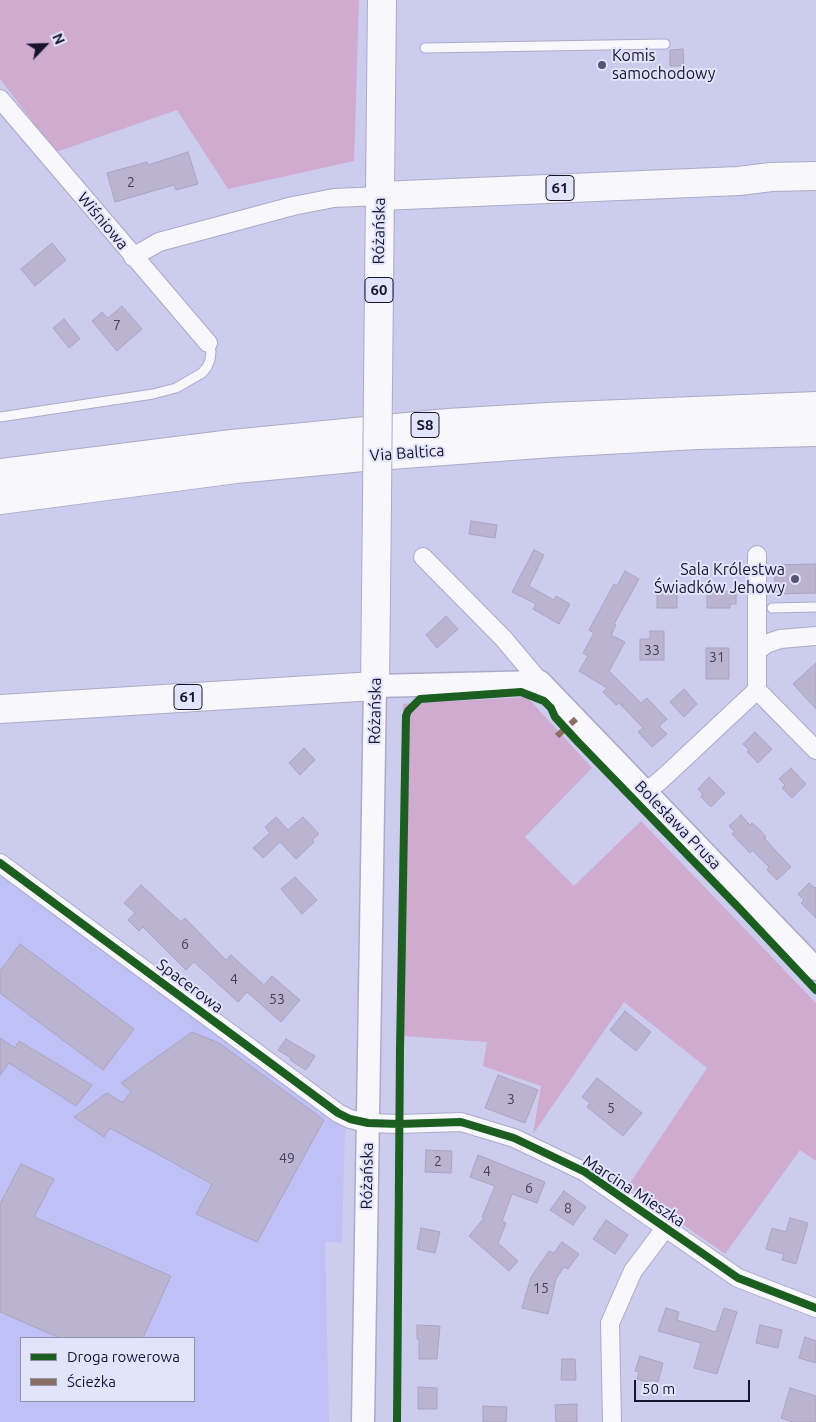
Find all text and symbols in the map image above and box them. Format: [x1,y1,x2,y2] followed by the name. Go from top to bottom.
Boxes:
[20,20,70,70] north arrow
[49,31,68,47] text: N
[612,46,715,84] place label: Komis samochodowy
[596,59,608,71] marker: Komis samochodowy
[127,174,135,190] house number: 2
[546,176,574,200] road number: 61
[73,188,133,254] street label: Wiśniowa
[369,197,389,265] street label: Różańska
[365,278,393,302] road number: 60
[113,317,121,333] house number: 7
[411,412,439,438] road number: S8
[369,441,445,465] street label: Via Baltica
[654,560,785,598] place label: Sala Królestwa Świadków Jehowy
[789,573,801,585] marker: Sala Królestwa Świadków Jehowy
[644,642,660,658] house number: 33
[709,649,725,665] house number: 31
[365,677,385,745] street label: Różańska
[174,684,202,710] road number: 61
[631,777,725,873] street label: Bolesława Prusa
[181,936,189,952] house number: 6
[153,955,227,1017] street label: Spacerowa
[230,971,238,987] house number: 4
[269,991,285,1007] house number: 53
[507,1091,515,1107] house number: 3
[607,1100,615,1116] house number: 5
[357,1142,377,1210] street label: Różańska
[279,1150,295,1166] house number: 49
[579,1151,689,1231] street label: Marcina Mieszka
[434,1153,442,1169] house number: 2
[483,1163,491,1179] house number: 4
[525,1180,533,1196] house number: 6
[564,1200,572,1216] house number: 8
[533,1280,549,1296] house number: 15
[20,1337,195,1402] legend
[67,1348,180,1365] text: Droga rowerowa
[636,1370,752,1402] scale bar
[67,1373,116,1390] text: Ścieżka
[642,1380,675,1397] text: 50 m

